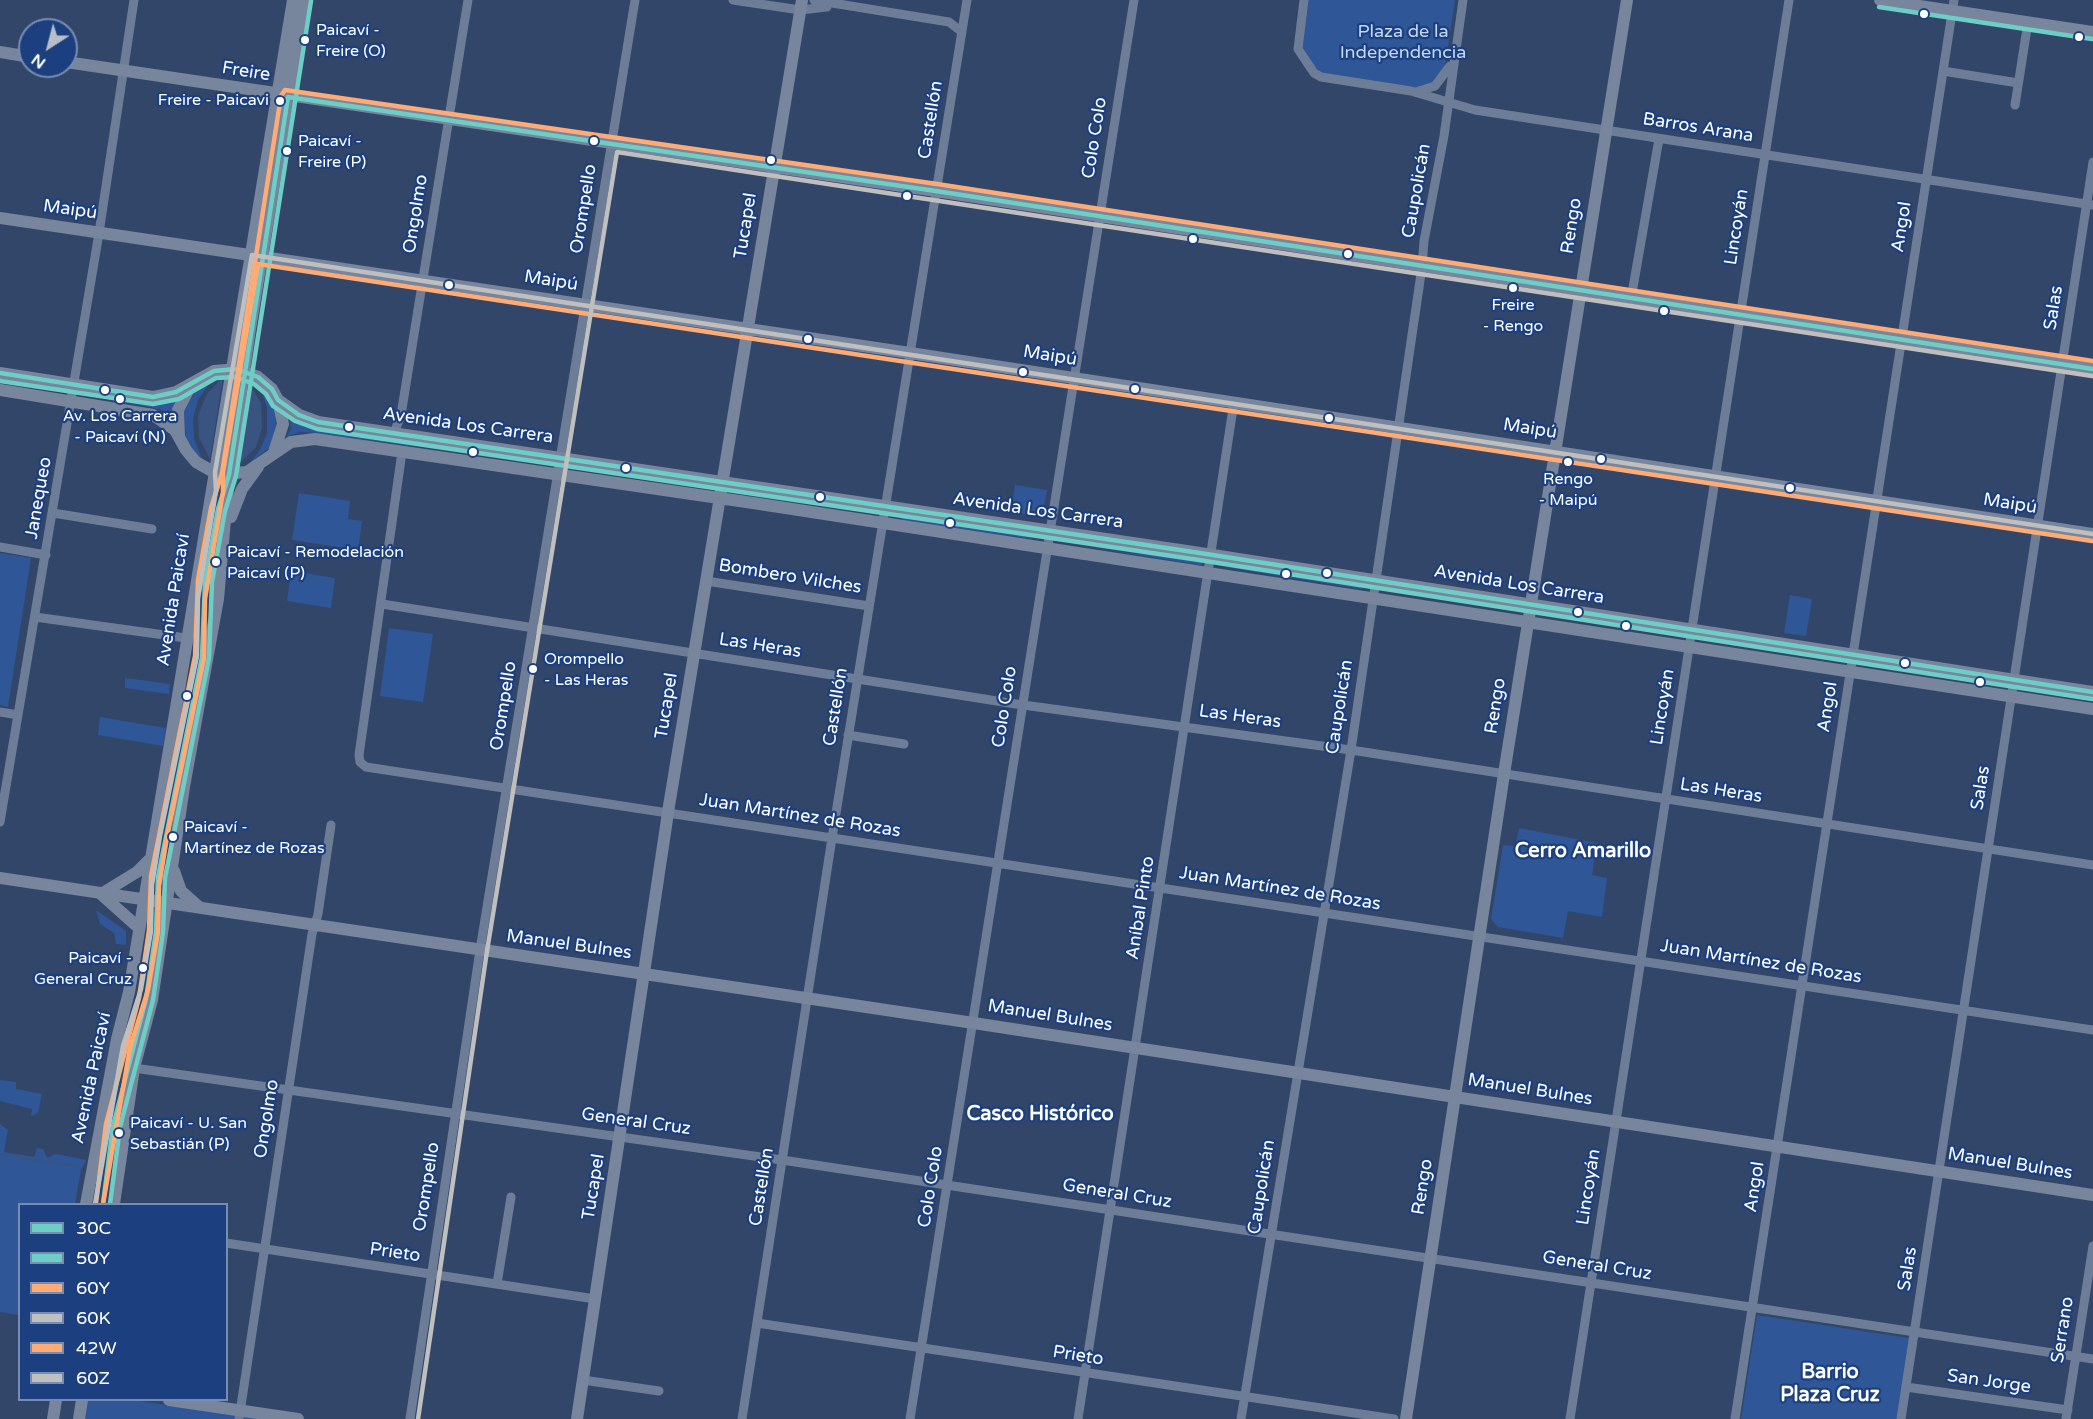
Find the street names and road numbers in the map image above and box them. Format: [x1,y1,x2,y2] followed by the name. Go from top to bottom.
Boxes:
[220,58,272,86] street label: Freire
[914,79,948,161] street label: Castellón
[1078,96,1112,180] street label: Colo Colo
[1641,109,1755,147] street label: Barros Arana
[1398,142,1436,240] street label: Caupolicán
[566,163,602,255] street label: Orompello
[399,173,433,255] street label: Ongolmo
[1720,187,1754,267] street label: Lincoyán
[730,191,762,261] street label: Tucapel
[42,196,98,224] street label: Maipú
[1557,197,1587,255] street label: Rengo
[1887,200,1917,254] street label: Angol
[522,266,580,296] street label: Maipú
[2040,284,2068,332] street label: Salas
[1021,341,1079,371] street label: Maipú
[381,403,555,449] street label: Avenida Los Carrera
[1501,414,1559,444] street label: Maipú
[21,455,57,541] street label: Janequeo
[951,488,1125,534] street label: Avenida Los Carrera
[1981,489,2039,519] street label: Maipú
[153,532,195,668] street label: Avenida Paicaví
[717,555,863,599] street label: Bombero Vilches
[1432,561,1606,609] street label: Avenida Los Carrera
[717,629,803,663] street label: Las Heras
[1322,658,1358,756] street label: Caupolicán
[486,660,522,752] street label: Orompello
[988,665,1022,749] street label: Colo Colo
[819,666,853,748] street label: Castellón
[1646,667,1680,747] street label: Lincoyán
[651,671,683,741] street label: Tucapel
[1481,677,1511,735] street label: Rengo
[1813,680,1843,734] street label: Angol
[1197,701,1283,733] street label: Las Heras
[1967,764,1995,812] street label: Salas
[1678,774,1764,808] street label: Las Heras
[698,789,902,843] street label: Juan Martínez de Rozas
[1122,855,1160,961] street label: Aníbal Pinto
[1178,862,1382,916] street label: Juan Martínez de Rozas
[505,926,633,964] street label: Manuel Bulnes
[1659,935,1863,989] street label: Juan Martínez de Rozas
[986,995,1114,1037] street label: Manuel Bulnes
[68,1010,116,1146] street label: Avenida Paicaví
[1466,1069,1594,1111] street label: Manuel Bulnes
[250,1078,284,1160] street label: Ongolmo
[580,1104,692,1140] street label: General Cruz
[1244,1138,1280,1236] street label: Caupolicán
[409,1141,445,1233] street label: Orompello
[1946,1143,2074,1185] street label: Manuel Bulnes
[914,1145,948,1229] street label: Colo Colo
[745,1146,779,1228] street label: Castellón
[1572,1147,1606,1227] street label: Lincoyán
[578,1152,610,1222] street label: Tucapel
[1408,1158,1438,1216] street label: Rengo
[1740,1160,1770,1214] street label: Angol
[1061,1175,1173,1213] street label: General Cruz
[368,1239,422,1267] street label: Prieto
[1894,1245,1922,1293] street label: Salas
[1541,1247,1653,1285] street label: General Cruz
[2047,1295,2079,1365] street label: Serrano
[1051,1341,1105,1371] street label: Prieto
[1946,1365,2032,1399] street label: San Jorge

